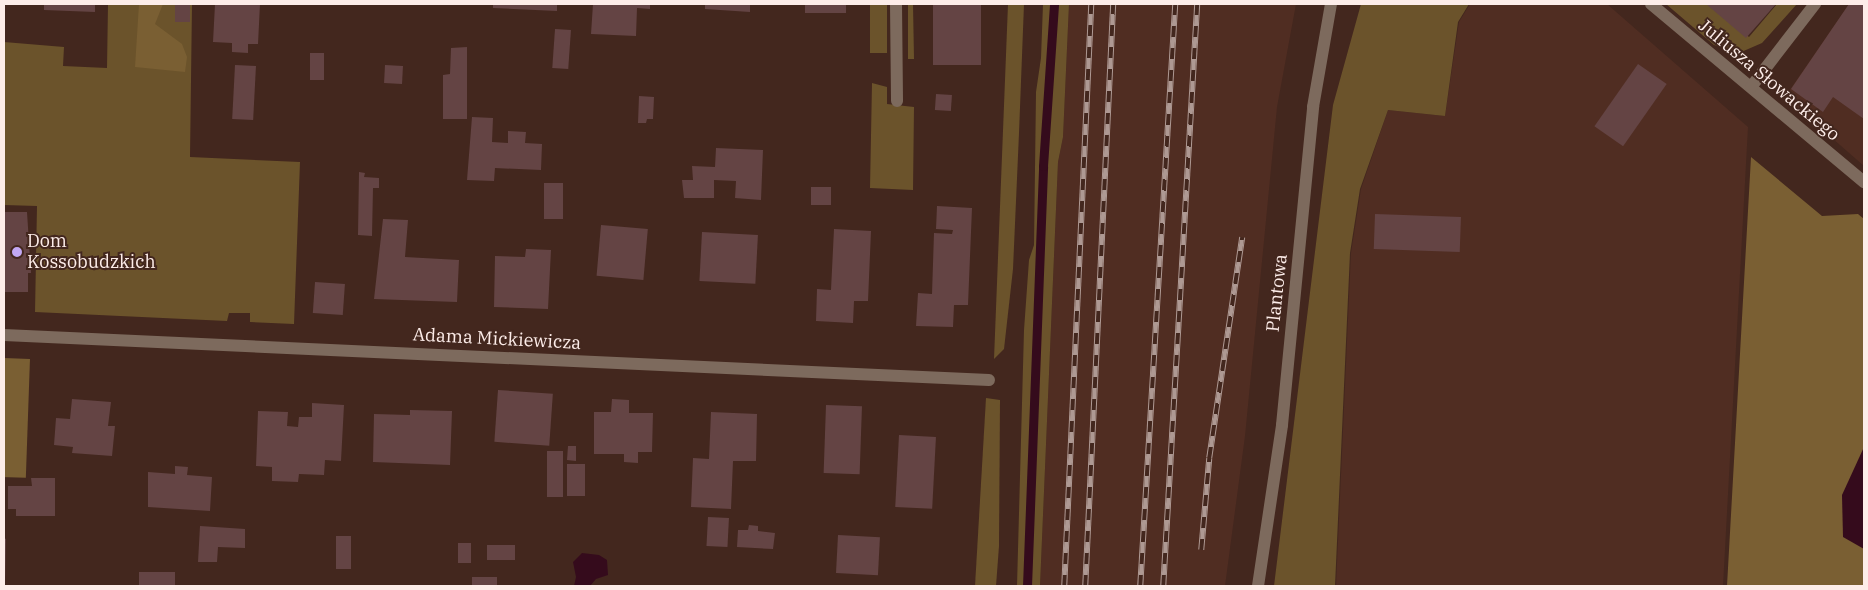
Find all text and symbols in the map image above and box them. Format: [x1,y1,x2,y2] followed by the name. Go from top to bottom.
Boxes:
[1694,15,1844,145] street label: Juliusza Słowackiego
[27,231,156,274] place label: Dom Kossobudzkich
[11,246,23,258] marker: Dom Kossobudzkich
[1262,253,1292,333] street label: Plantowa
[412,324,582,354] street label: Adama Mickiewicza

